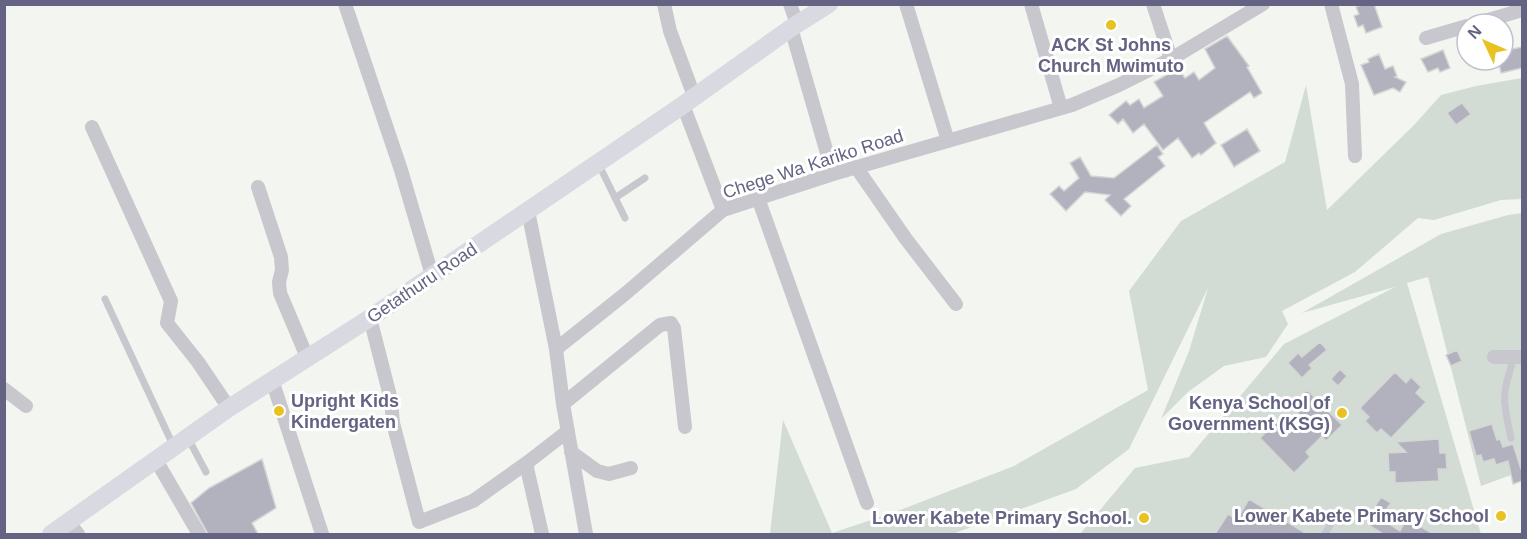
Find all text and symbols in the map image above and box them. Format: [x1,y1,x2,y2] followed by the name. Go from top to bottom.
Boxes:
[1455,12,1515,72] north arrow
[1104,18,1118,32] marker: ACK St Johns Church Mwimuto
[1464,22,1485,42] text: N
[1038,35,1184,76] place label: ACK St Johns Church Mwimuto
[720,125,906,203] street label: Chege Wa Kariko Road
[363,239,481,327] street label: Getathuru Road
[291,391,399,432] place label: Upright Kids Kindergaten
[1168,393,1331,434] place label: Kenya School of Government (KSG)
[272,404,286,418] marker: Upright Kids Kindergaten
[1335,406,1349,420] marker: Kenya School of Government (KSG)
[1234,506,1489,526] place label: Lower Kabete Primary School
[872,508,1132,528] place label: Lower Kabete Primary School.
[1494,509,1508,523] marker: Lower Kabete Primary School
[1137,511,1151,525] marker: Lower Kabete Primary School.

